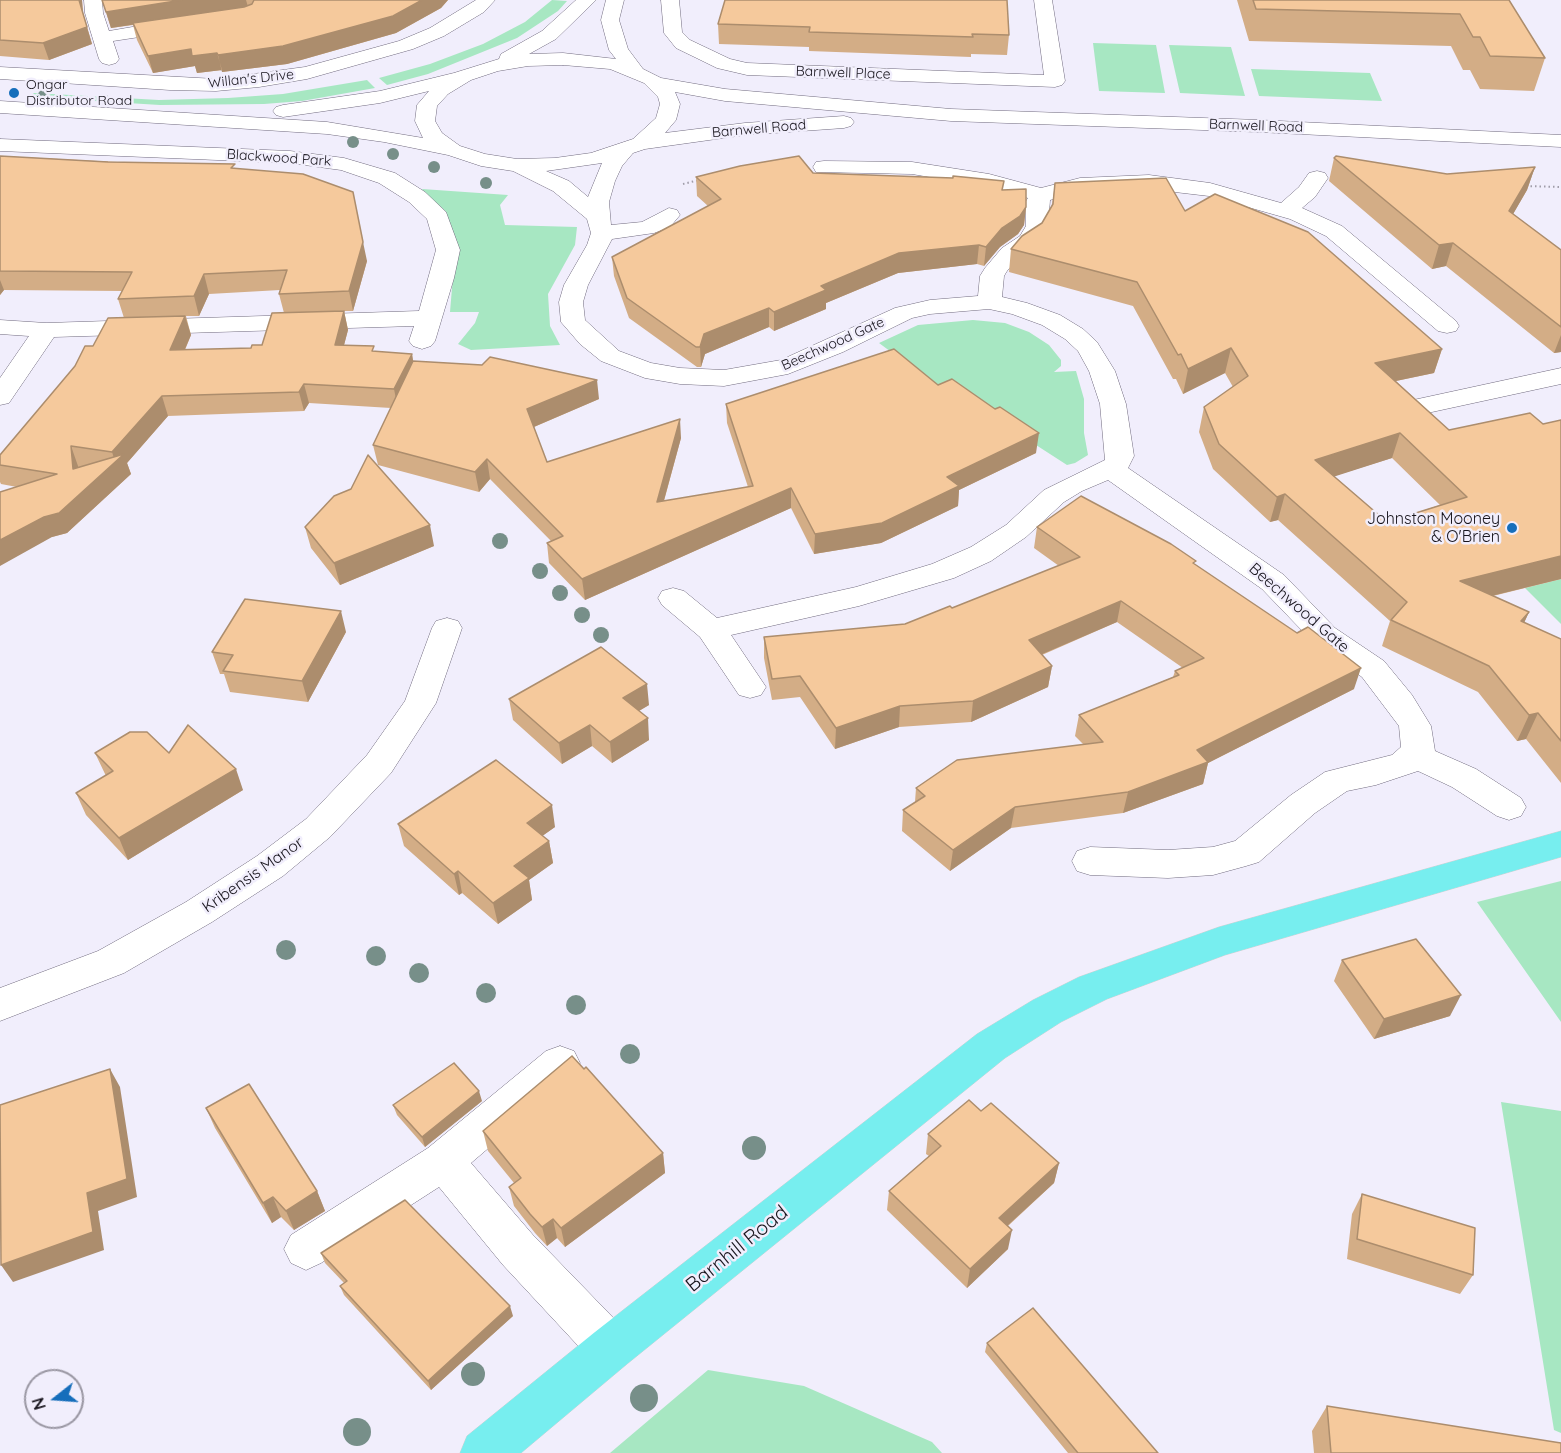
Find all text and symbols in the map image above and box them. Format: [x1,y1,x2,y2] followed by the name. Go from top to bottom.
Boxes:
[795,63,891,83] street label: Barnwell Place
[207,66,295,92] street label: Willan's Drive
[26,77,132,110] place label: Ongar Distributor Road
[7,86,21,100] marker: Ongar Distributor Road
[1208,116,1304,136] street label: Barnwell Road
[711,117,807,141] street label: Barnwell Road
[226,146,332,170] street label: Blackwood Park
[779,314,887,374] street label: Beechwood Gate
[1367,509,1500,547] place label: Johnston Mooney & O'Brien
[1505,521,1519,535] marker: Johnston Mooney & O'Brien
[1245,559,1353,657] street label: Beechwood Gate
[199,833,307,917] street label: Kribensis Manor
[681,1201,793,1297] street label: Barnhill Road
[24,1369,84,1429] north arrow
[27,1395,50,1412] text: N

